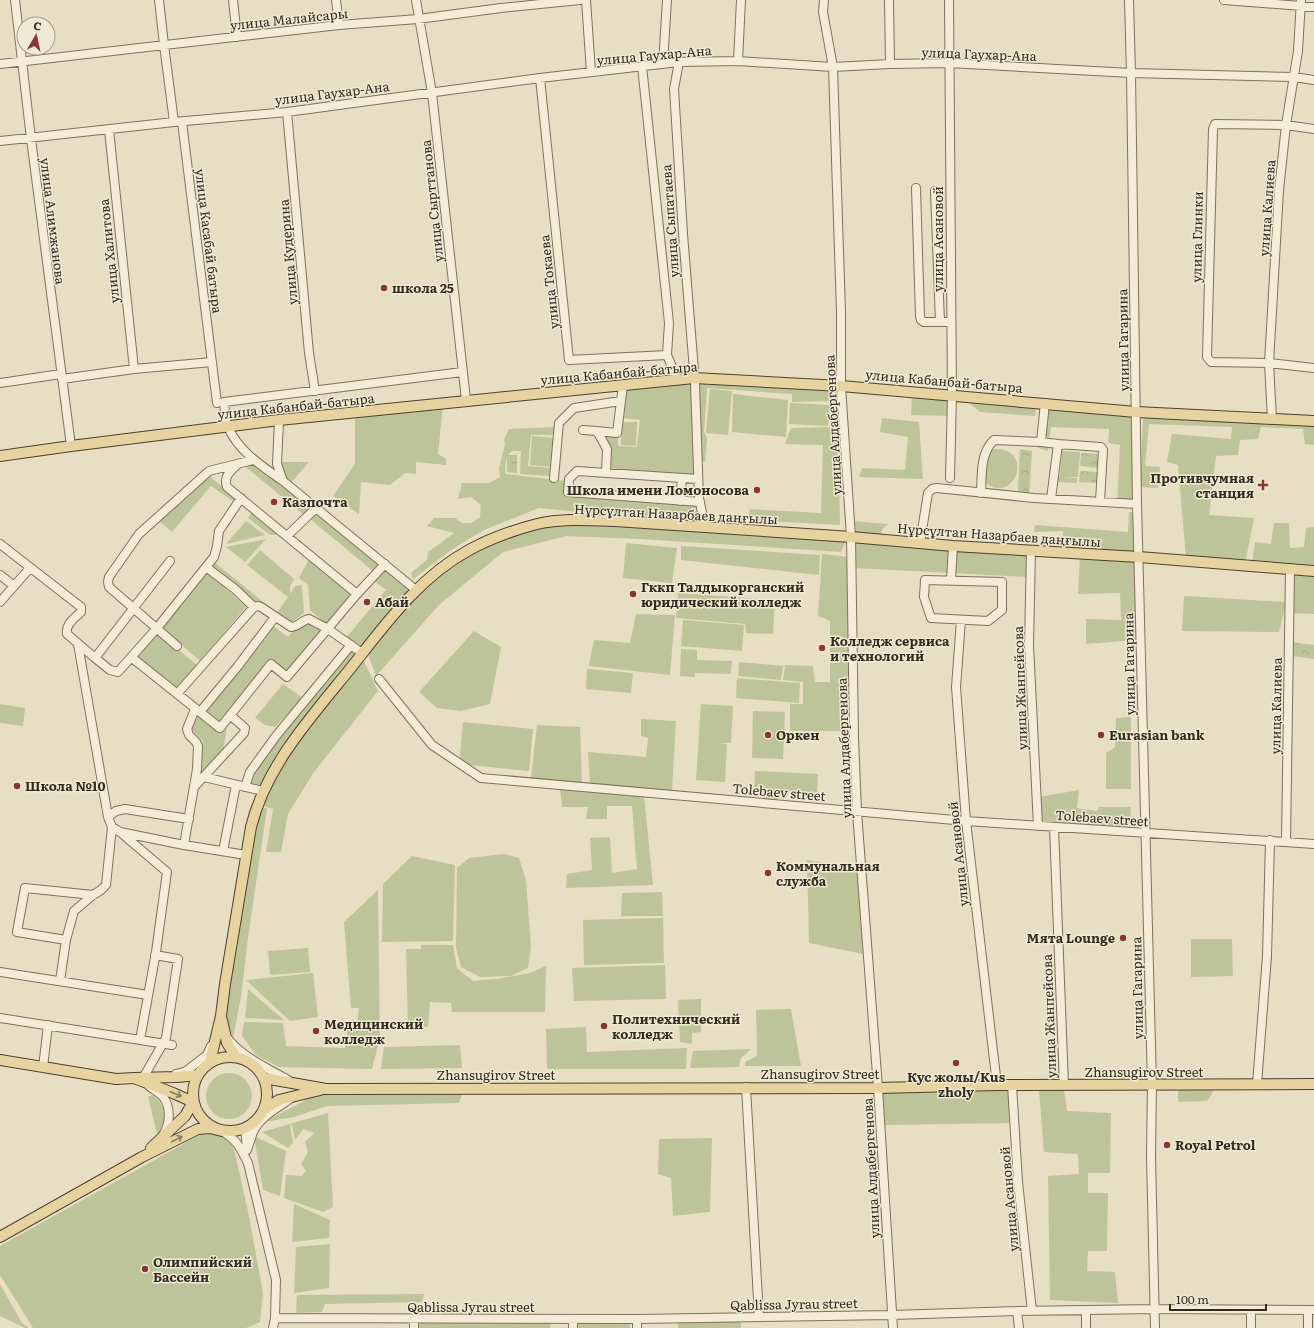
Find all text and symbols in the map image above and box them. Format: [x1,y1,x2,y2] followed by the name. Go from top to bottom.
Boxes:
[229,3,349,34] street label: улица Малайсары
[16,16,56,56] north arrow
[33,17,43,34] text: С
[596,40,712,69] street label: улица Гаухар-Ана
[921,42,1037,65] street label: улица Гаухар-Ана
[273,76,390,109] street label: улица Гаухар-Ана
[416,139,447,263] street label: улица Сырттанова
[36,156,71,286] street label: улица Алимжанова
[1254,159,1279,257] street label: улица Калиева
[656,164,683,278] street label: улица Сыпатаева
[191,167,228,315] street label: улица Касабай батыра
[928,186,947,292] street label: улица Асановой
[1186,191,1207,283] street label: улица Глинки
[94,198,123,304] street label: улица Халитова
[273,198,302,306] street label: улица Кудерина
[534,234,563,330] street label: улица Токаева
[392,278,454,297] place label: школа 25
[379,283,389,293] marker: школа 25
[1112,288,1133,392] street label: улица Гагарина
[819,354,846,496] street label: улица Алдабергенова
[539,356,698,389] street label: улица Кабанбай-батыра
[865,364,1024,397] street label: улица Кабанбай-батыра
[216,388,375,423] street label: улица Кабанбай-батыра
[1150,468,1254,502] place label: Противчумная станция
[1257,479,1269,491] marker: Противчумная станция
[567,480,749,499] place label: Школа имени Ломоносова
[752,485,762,495] marker: Школа имени Ломоносова
[282,492,348,511] place label: Казпочта
[269,497,279,507] marker: Казпочта
[574,499,779,528] street label: Нұрсұлтан Назарбаев даңғылы
[897,518,1102,551] street label: Нұрсұлтан Назарбаев даңғылы
[641,577,804,611] place label: Гккп Талдыкорганский юридический колледж
[628,589,638,599] marker: Гккп Талдыкорганский юридический колледж
[375,592,409,611] place label: Абай
[362,597,372,607] marker: Абай
[1118,612,1139,716] street label: улица Гагарина
[1008,626,1031,750] street label: улица Жанпейсова
[830,631,950,665] place label: Колледж сервиса и технологий
[817,643,827,653] marker: Колледж сервиса и технологий
[1265,657,1286,755] street label: улица Калиева
[832,677,855,819] street label: улица Алдабергенова
[776,725,819,744] place label: Оркен
[1109,725,1205,744] place label: Eurasian bank
[763,730,773,740] marker: Оркен
[1096,730,1106,740] marker: Eurasian bank
[25,776,106,795] place label: Школа №10
[732,778,827,805] street label: Tolebaev street
[12,781,22,791] marker: Школа №10
[943,800,972,908] street label: улица Асановой
[1055,805,1150,830] street label: Tolebaev street
[776,856,880,890] place label: Коммунальная служба
[763,868,773,878] marker: Коммунальная служба
[1027,928,1115,947] place label: Мята Lounge
[1118,933,1128,943] marker: Мята Lounge
[1126,936,1147,1040] street label: улица Гагарина
[1037,954,1060,1078] street label: улица Жанпейсова
[612,1009,740,1043] place label: Политехнический колледж
[324,1014,423,1048] place label: Медицинский колледж
[599,1021,609,1031] marker: Политехнический колледж
[311,1026,321,1036] marker: Медицинский колледж
[951,1058,961,1068] marker: Кус жолы/Kus zholy
[1084,1062,1204,1081] street label: Zhansugirov Street
[760,1064,880,1083] street label: Zhansugirov Street
[436,1065,556,1084] street label: Zhansugirov Street
[907,1067,1006,1101] place label: Кус жолы/Kus zholy
[169,1091,181,1098] one-way arrow
[857,1097,884,1239] street label: улица Алдабергенова
[170,1135,182,1142] one-way arrow
[1175,1135,1256,1154] place label: Royal Petrol
[1162,1140,1172,1150] marker: Royal Petrol
[994,1145,1023,1253] street label: улица Асановой
[153,1252,252,1286] place label: Олимпийский Бассейн
[140,1264,150,1274] marker: Олимпийский Бассейн
[1170,1286,1266,1312] scale bar
[1176,1290,1209,1308] text: 100 m
[730,1293,859,1314] street label: Qablissa Jyrau street
[407,1297,536,1316] street label: Qablissa Jyrau street

